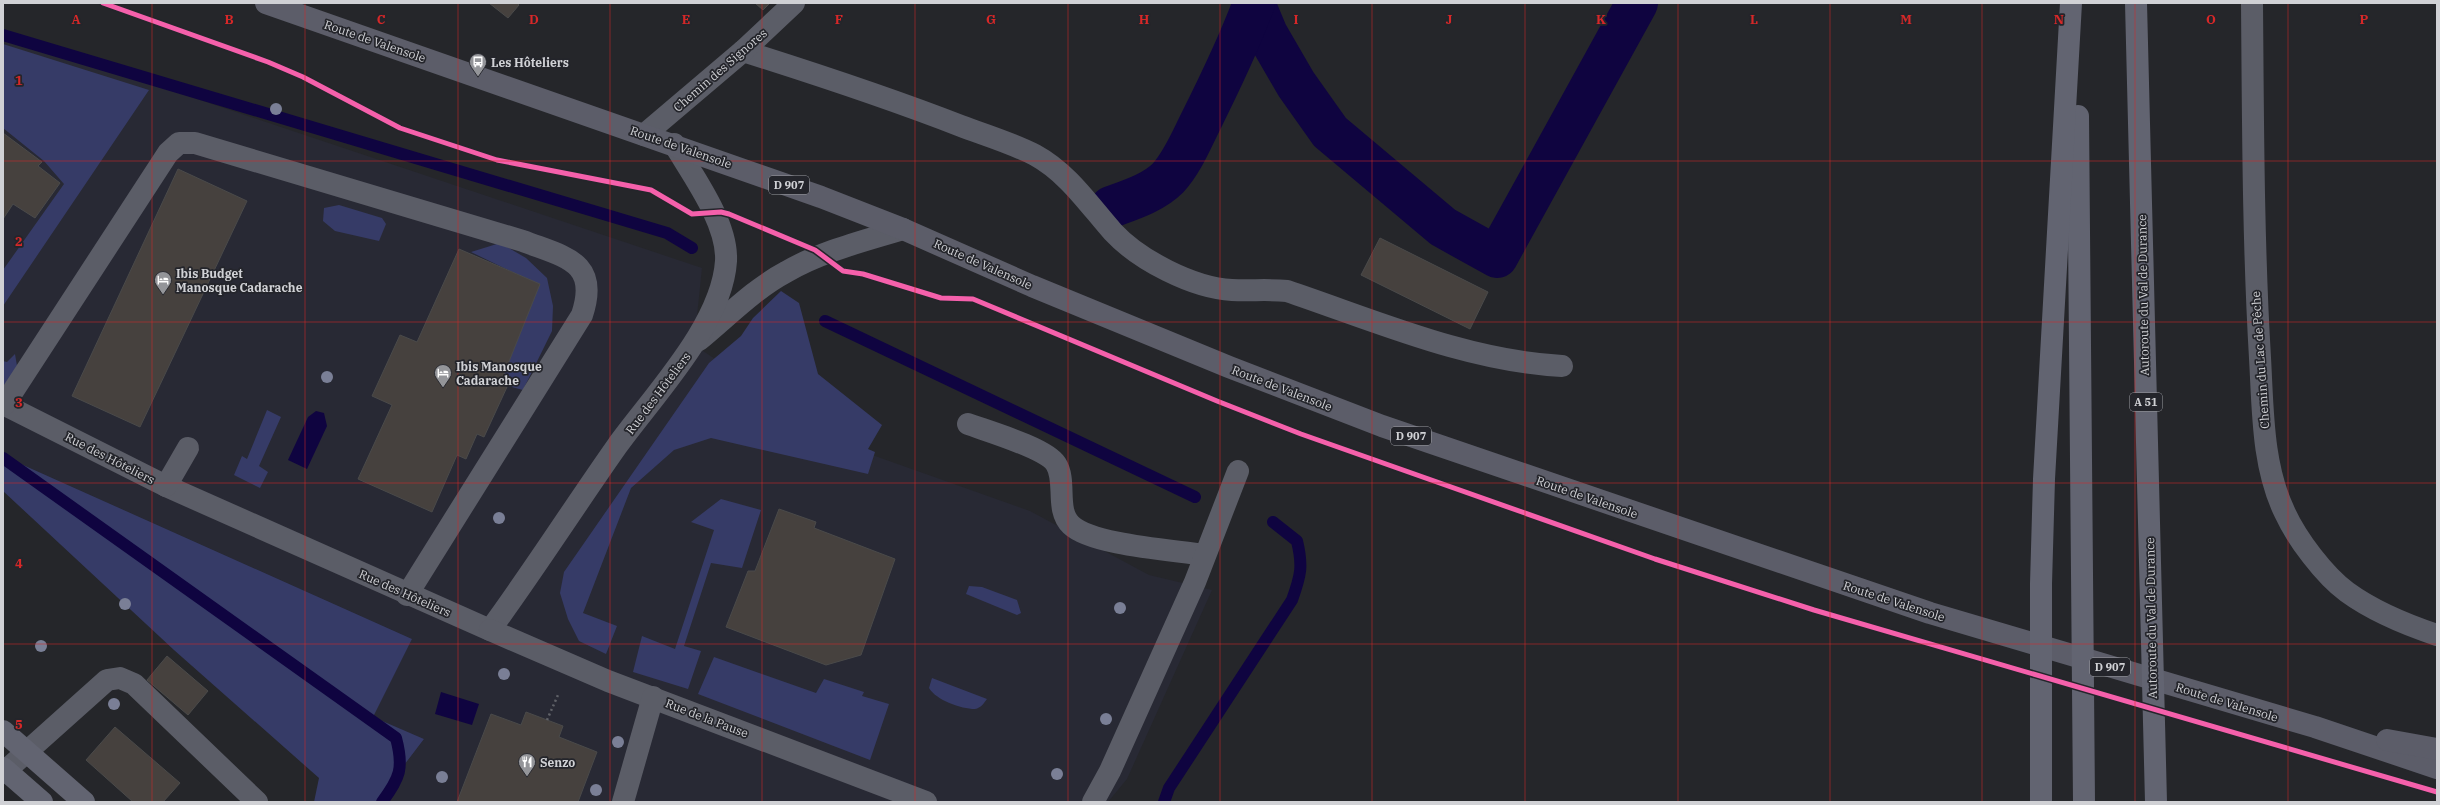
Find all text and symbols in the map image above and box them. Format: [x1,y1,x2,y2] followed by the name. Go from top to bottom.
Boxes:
[71,11,81,28] text: A
[224,11,234,28] text: B
[377,11,386,28] text: C
[529,11,539,28] text: D
[682,11,690,28] text: E
[835,11,843,28] text: F
[986,11,996,28] text: G
[1139,11,1150,28] text: H
[1294,11,1299,28] text: I
[1446,11,1453,28] text: J
[1596,11,1606,28] text: K
[1750,11,1758,28] text: L
[1900,11,1912,28] text: M
[2054,11,2064,28] text: N
[2206,11,2216,28] text: O
[2360,11,2369,28] text: P
[322,17,428,65] street label: Route de Valensole
[670,25,770,115] street label: Chemin des Signores
[468,52,488,77] bus stop icon: Les Hôteliers
[491,55,569,70] place label: Les Hôteliers
[15,72,23,89] text: 1
[628,123,734,171] street label: Route de Valensole
[769,176,809,194] road number: D 907
[2134,214,2152,376] street label: Autoroute du Val de Durance
[15,233,23,250] text: 2
[931,236,1035,292] street label: Route de Valensole
[176,266,303,295] place label: Ibis Budget Manosque Cadarache
[153,270,173,295] hotel icon: Ibis Budget Manosque Cadarache
[2248,291,2272,429] street label: Chemin du Lac de Pêche
[622,349,694,437] street label: Rue des Hôteliers
[456,359,542,388] place label: Ibis Manosque Cadarache
[1230,362,1334,414] street label: Route de Valensole
[433,363,453,388] hotel icon: Ibis Manosque Cadarache
[2130,393,2162,411] road number: A 51
[15,394,23,411] text: 3
[1391,427,1431,445] road number: D 907
[63,429,158,487] street label: Rue des Hôteliers
[1534,473,1640,521] street label: Route de Valensole
[2142,537,2160,699] street label: Autoroute du Val de Durance
[15,555,23,572] text: 4
[357,566,453,620] street label: Rue des Hôteliers
[1841,577,1947,625] street label: Route de Valensole
[2090,658,2130,676] road number: D 907
[2174,679,2280,725] street label: Route de Valensole
[663,695,751,741] street label: Rue de la Pause
[15,716,23,733] text: 5
[517,752,537,777] restaurant icon: Senzo
[540,755,575,770] place label: Senzo

